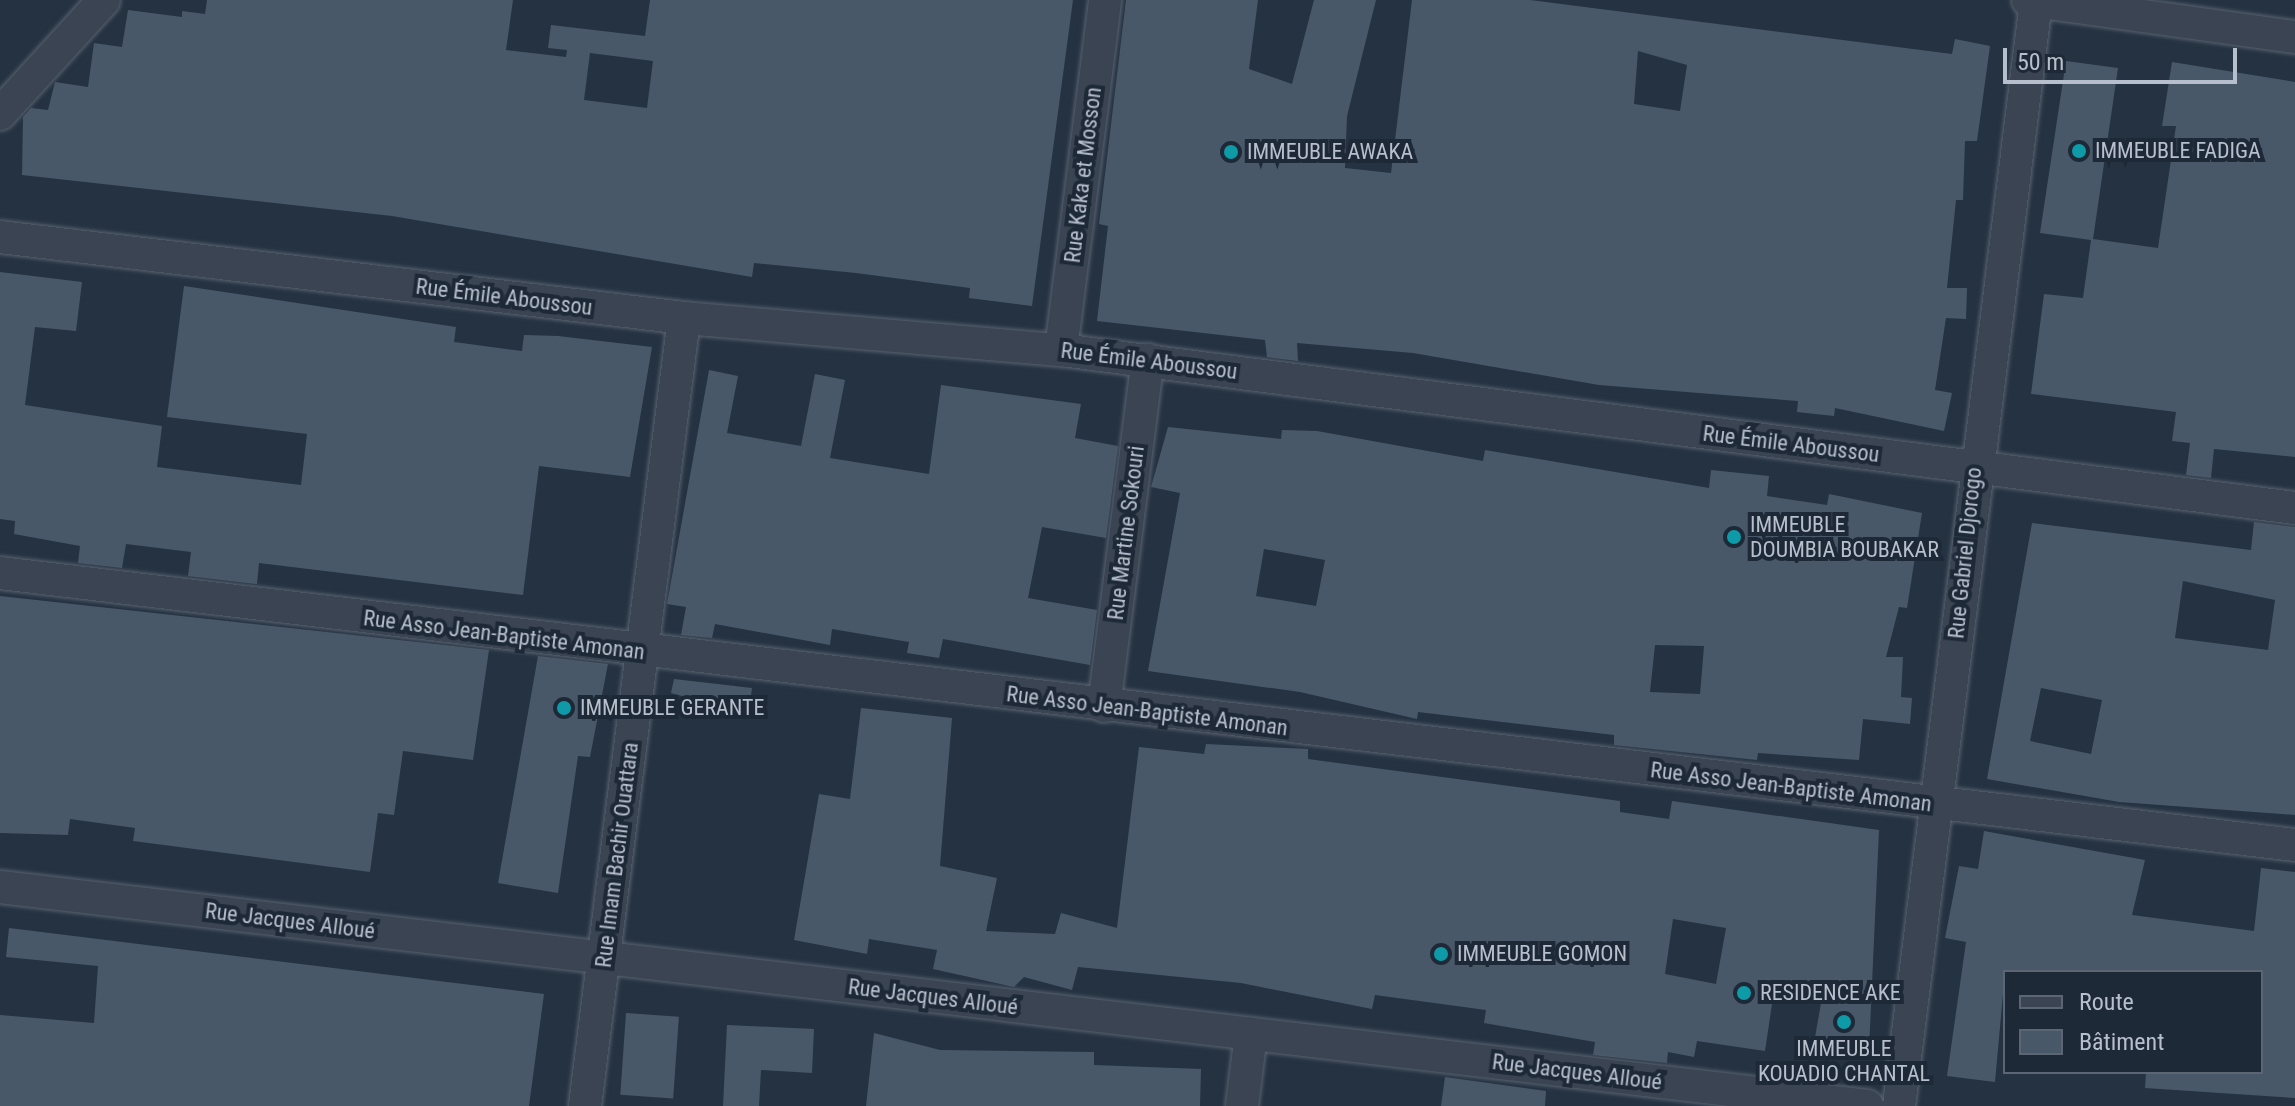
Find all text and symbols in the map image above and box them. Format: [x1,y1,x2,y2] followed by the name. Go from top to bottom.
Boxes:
[2007,32,2241,82] scale bar
[2017,48,2064,76] text: 50 m
[1059,86,1107,264] street label: Rue Kaka et Mosson
[2095,138,2261,164] place label: IMMEUBLE FADIGA
[1247,139,1413,165] place label: IMMEUBLE AWAKA
[2070,142,2088,160] marker: IMMEUBLE FADIGA
[1222,143,1240,161] marker: IMMEUBLE AWAKA
[414,273,594,321] street label: Rue Émile Aboussou
[1059,337,1239,385] street label: Rue Émile Aboussou
[1701,420,1881,468] street label: Rue Émile Aboussou
[1102,444,1150,622] street label: Rue Martine Sokouri
[1943,466,1987,640] street label: Rue Gabriel Djorogo
[1750,511,1939,562] place label: IMMEUBLE DOUMBIA BOUBAKAR
[1725,528,1743,546] marker: IMMEUBLE DOUMBIA BOUBAKAR
[362,605,646,665] street label: Rue Asso Jean-Baptiste Amonan
[1005,681,1289,741] street label: Rue Asso Jean-Baptiste Amonan
[580,695,764,721] place label: IMMEUBLE GERANTE
[555,699,573,717] marker: IMMEUBLE GERANTE
[590,741,644,969] street label: Rue Imam Bachir Ouattara
[1649,757,1933,817] street label: Rue Asso Jean-Baptiste Amonan
[204,897,376,945] street label: Rue Jacques Alloué
[1457,941,1627,967] place label: IMMEUBLE GOMON
[1432,945,1450,963] marker: IMMEUBLE GOMON
[2003,970,2263,1074] legend
[847,973,1019,1021] street label: Rue Jacques Alloué
[1760,980,1901,1006] place label: RESIDENCE AKE
[1735,984,1753,1002] marker: RESIDENCE AKE
[2079,988,2134,1016] text: Route
[1835,1013,1853,1031] marker: IMMEUBLE KOUADIO CHANTAL
[2079,1028,2164,1056] text: Bâtiment
[1758,1035,1930,1086] place label: IMMEUBLE KOUADIO CHANTAL
[1491,1048,1663,1096] street label: Rue Jacques Alloué

